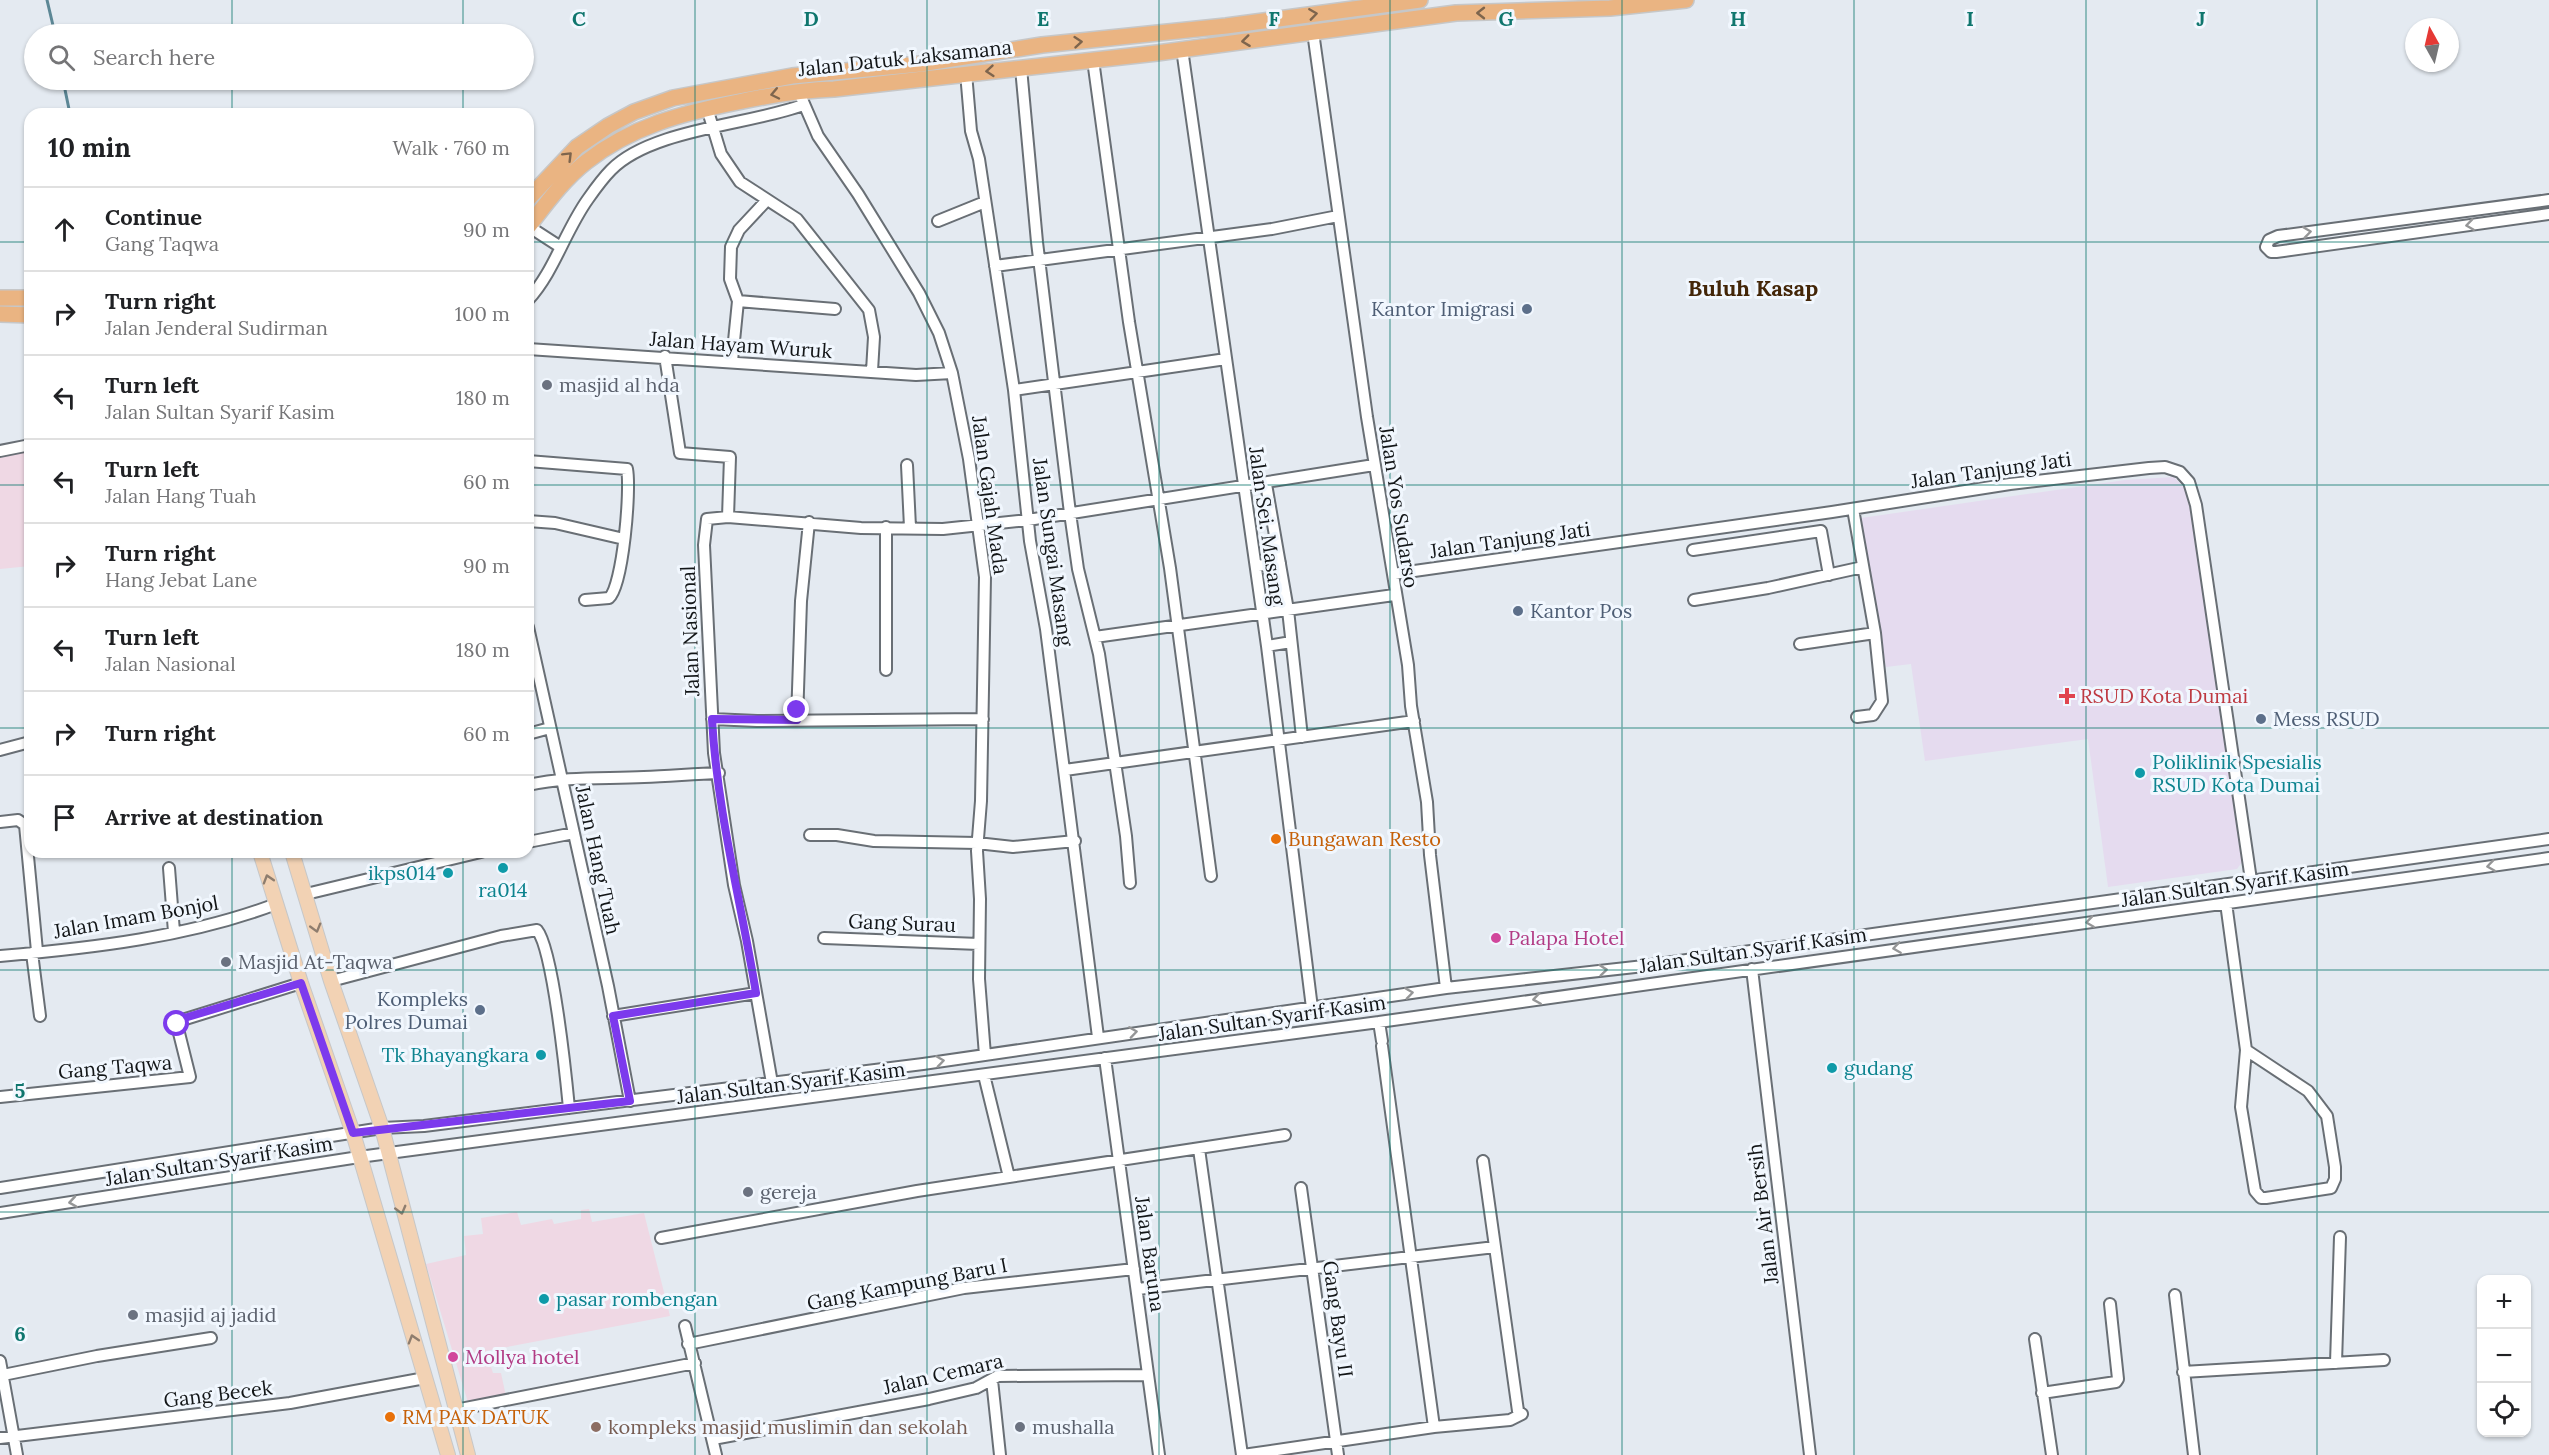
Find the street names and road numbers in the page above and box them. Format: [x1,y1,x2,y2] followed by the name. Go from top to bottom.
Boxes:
[796,34,1013,81] street label: Jalan Datuk Laksamana
[648,326,833,363] street label: Jalan Hayam Wuruk
[967,413,1014,576] street label: Jalan Gajah Mada
[1374,423,1425,589] street label: Jalan Yos Sudarso
[1244,444,1291,608] street label: Jalan Sei. Masang
[1908,446,2073,493] street label: Jalan Tanjung Jati
[1028,455,1079,649] street label: Jalan Sungai Masang
[1427,516,1592,563] street label: Jalan Tanjung Jati
[675,565,704,698] street label: Jalan Nasional
[570,782,626,937] street label: Jalan Hang Tuah
[2118,855,2351,912] street label: Jalan Sultan Syarif Kasim
[50,890,220,943] street label: Jalan Imam Bonjol
[848,908,956,937] street label: Gang Surau
[1636,921,1869,978] street label: Jalan Sultan Syarif Kasim
[1155,989,1388,1046] street label: Jalan Sultan Syarif Kasim
[57,1049,173,1084] street label: Gang Taqwa
[674,1056,907,1109] street label: Jalan Sultan Syarif Kasim
[102,1130,335,1191] street label: Jalan Sultan Syarif Kasim
[1741,1142,1784,1287] street label: Jalan Air Bersih
[1130,1194,1171,1313] street label: Jalan Baruna
[805,1252,1009,1315] street label: Gang Kampung Baru I
[1318,1259,1359,1379] street label: Gang Bayu II
[879,1348,1005,1400] street label: Jalan Cemara
[162,1374,274,1413] street label: Gang Becek

